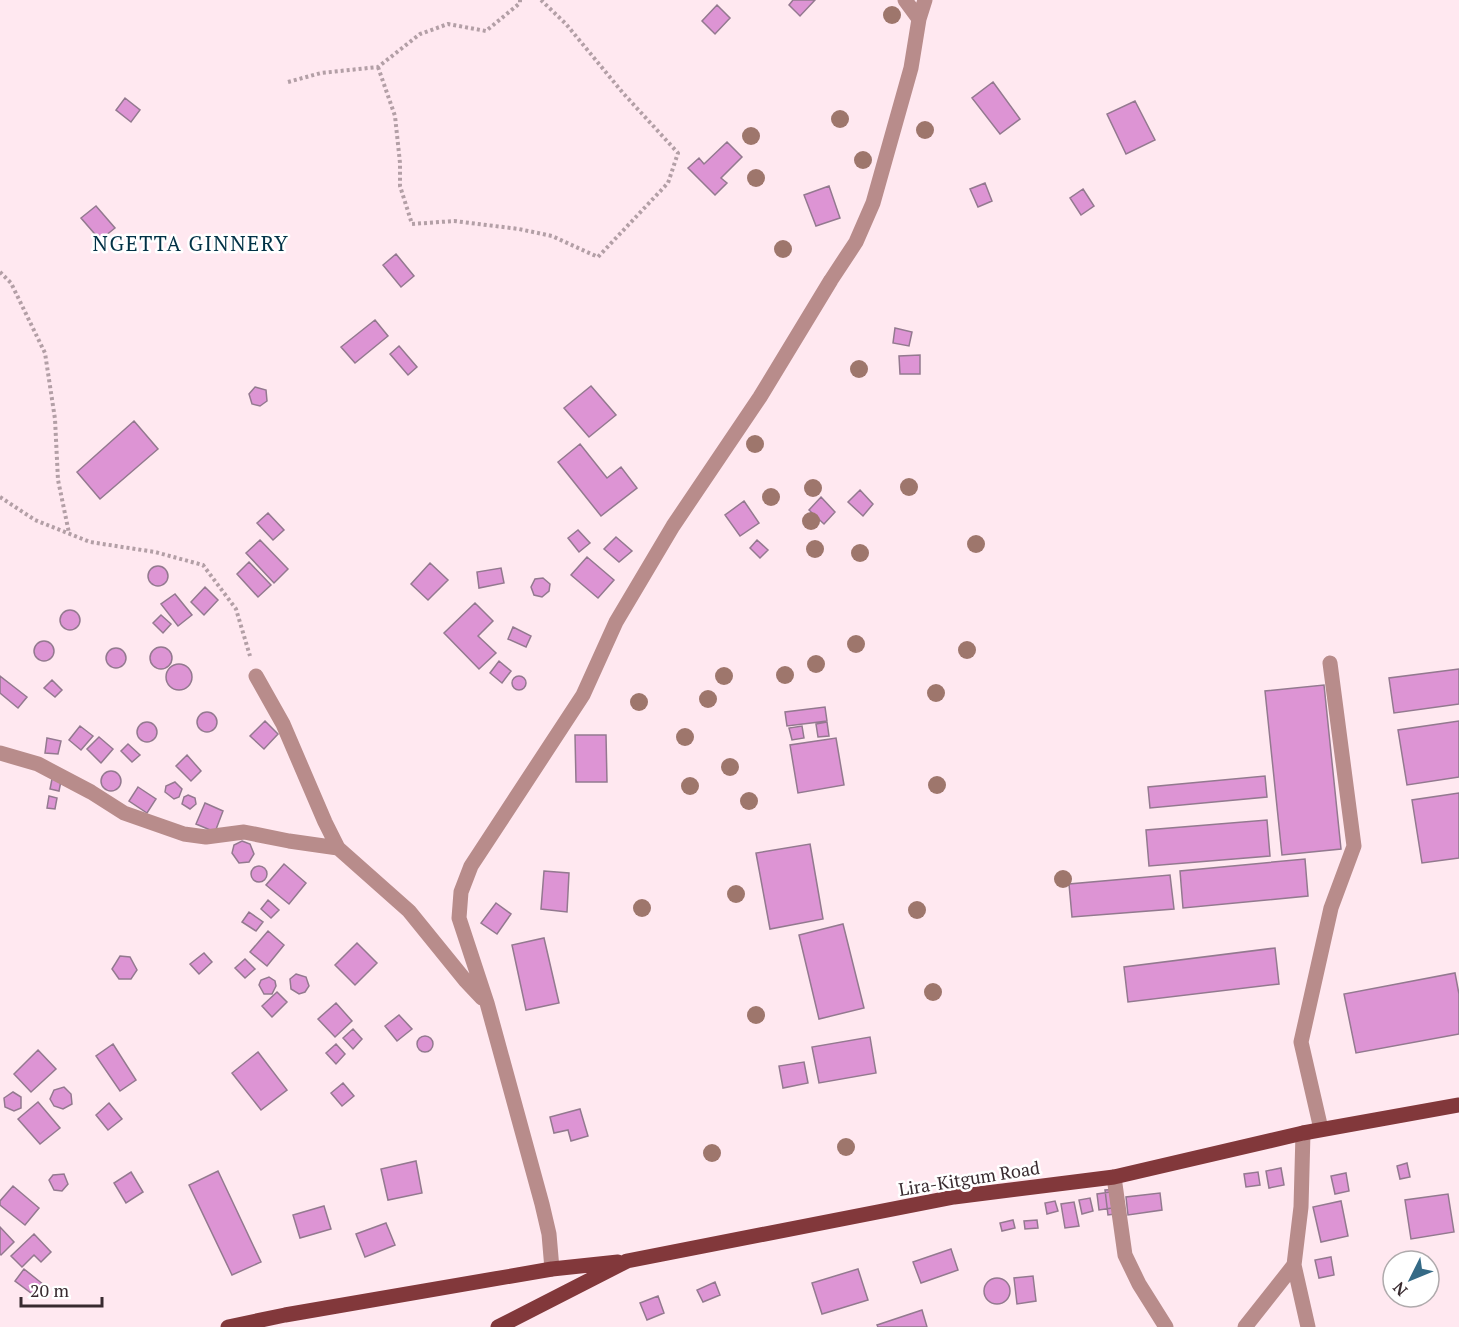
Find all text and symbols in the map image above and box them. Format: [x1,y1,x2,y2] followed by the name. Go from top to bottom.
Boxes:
[93,229,289,257] district label: NGETTA GINNERY
[897,1155,1041,1201] street label: Lira-Kitgum Road
[1381,1249,1441,1309] north arrow
[21,1270,102,1308] scale bar
[1388,1277,1412,1301] text: N
[30,1278,70,1302] text: 20 m

